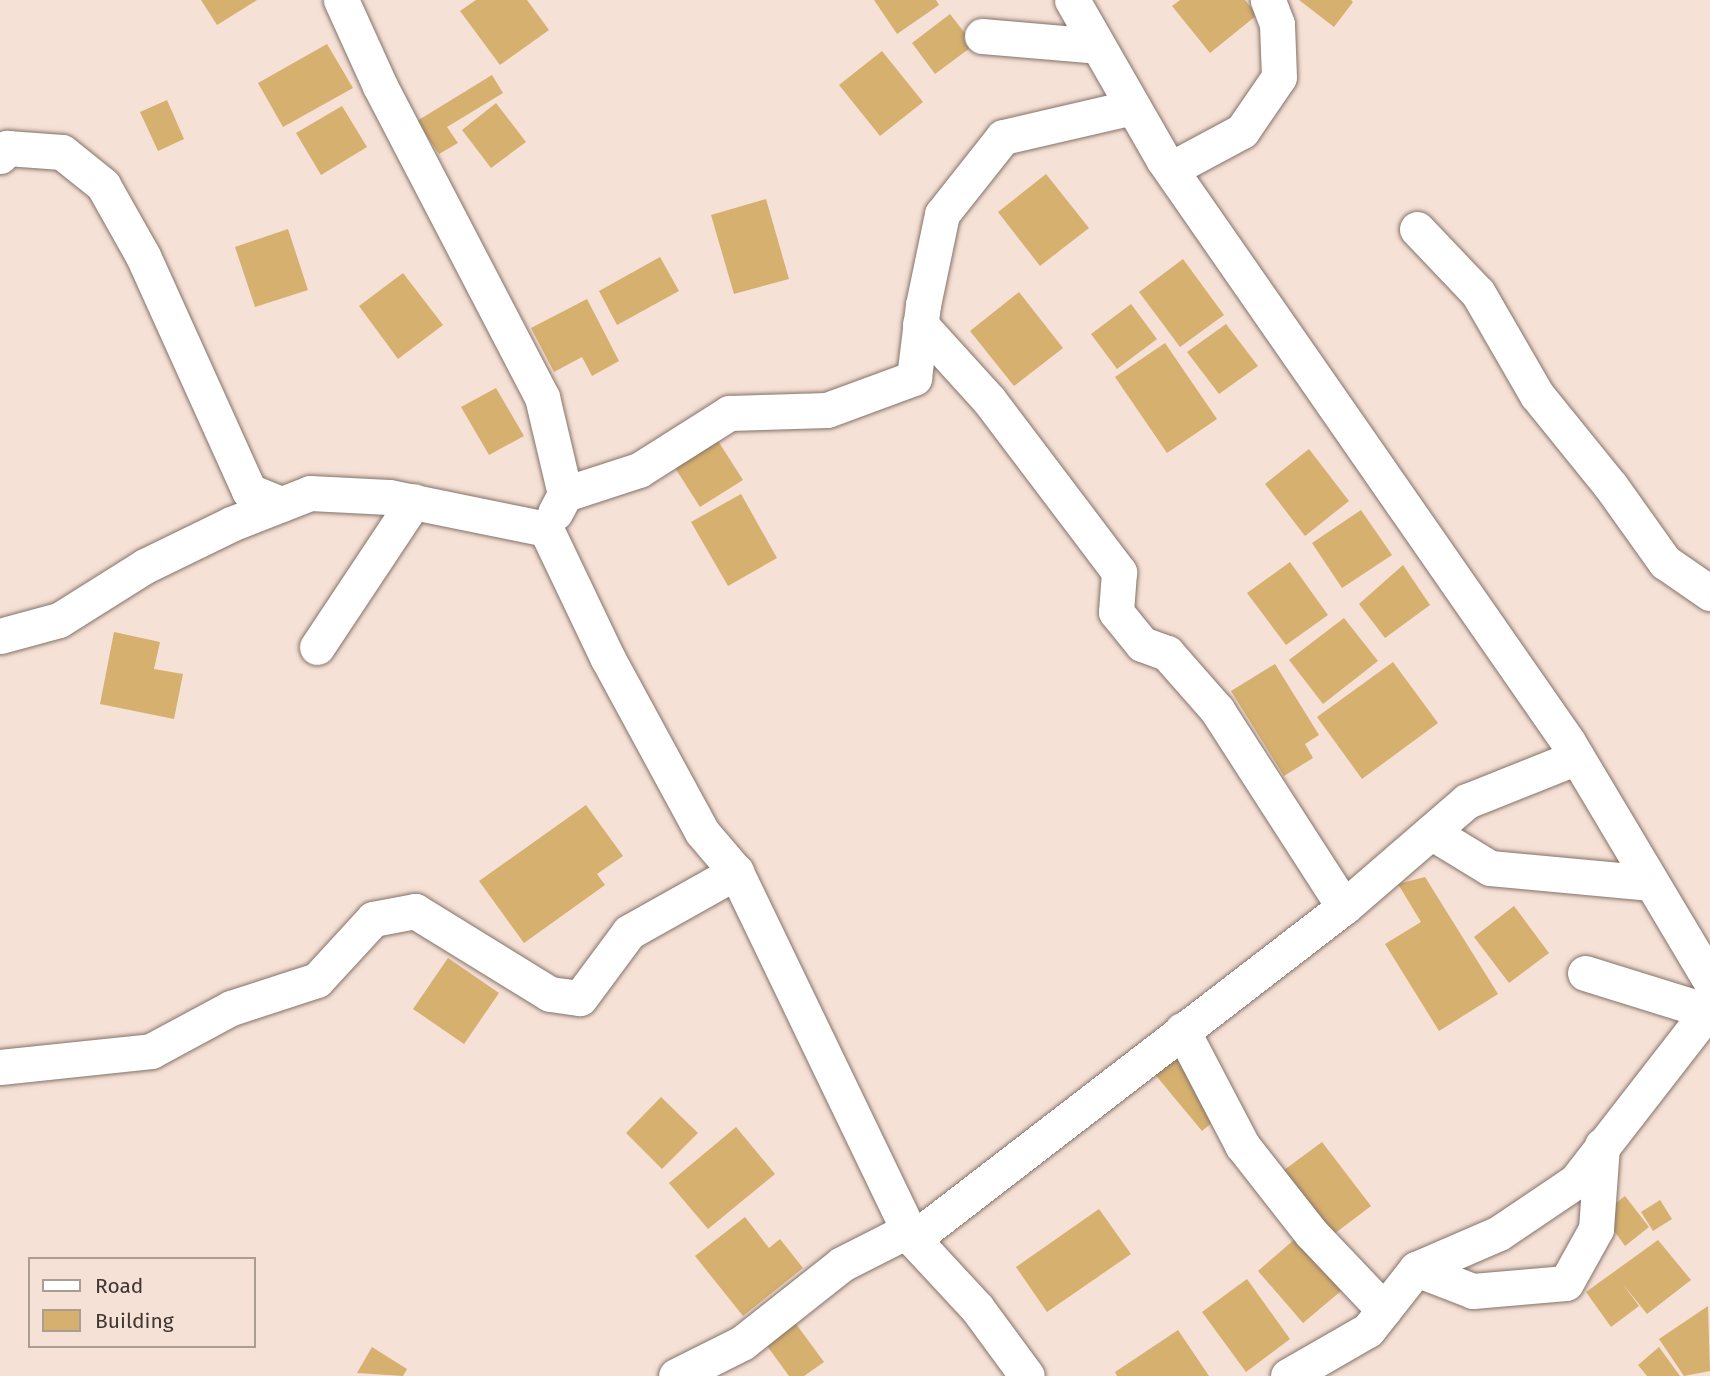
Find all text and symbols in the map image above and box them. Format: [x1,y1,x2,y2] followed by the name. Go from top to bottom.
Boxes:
[28,1257,256,1348] legend
[95,1273,143,1299] text: Road
[95,1308,174,1334] text: Building

